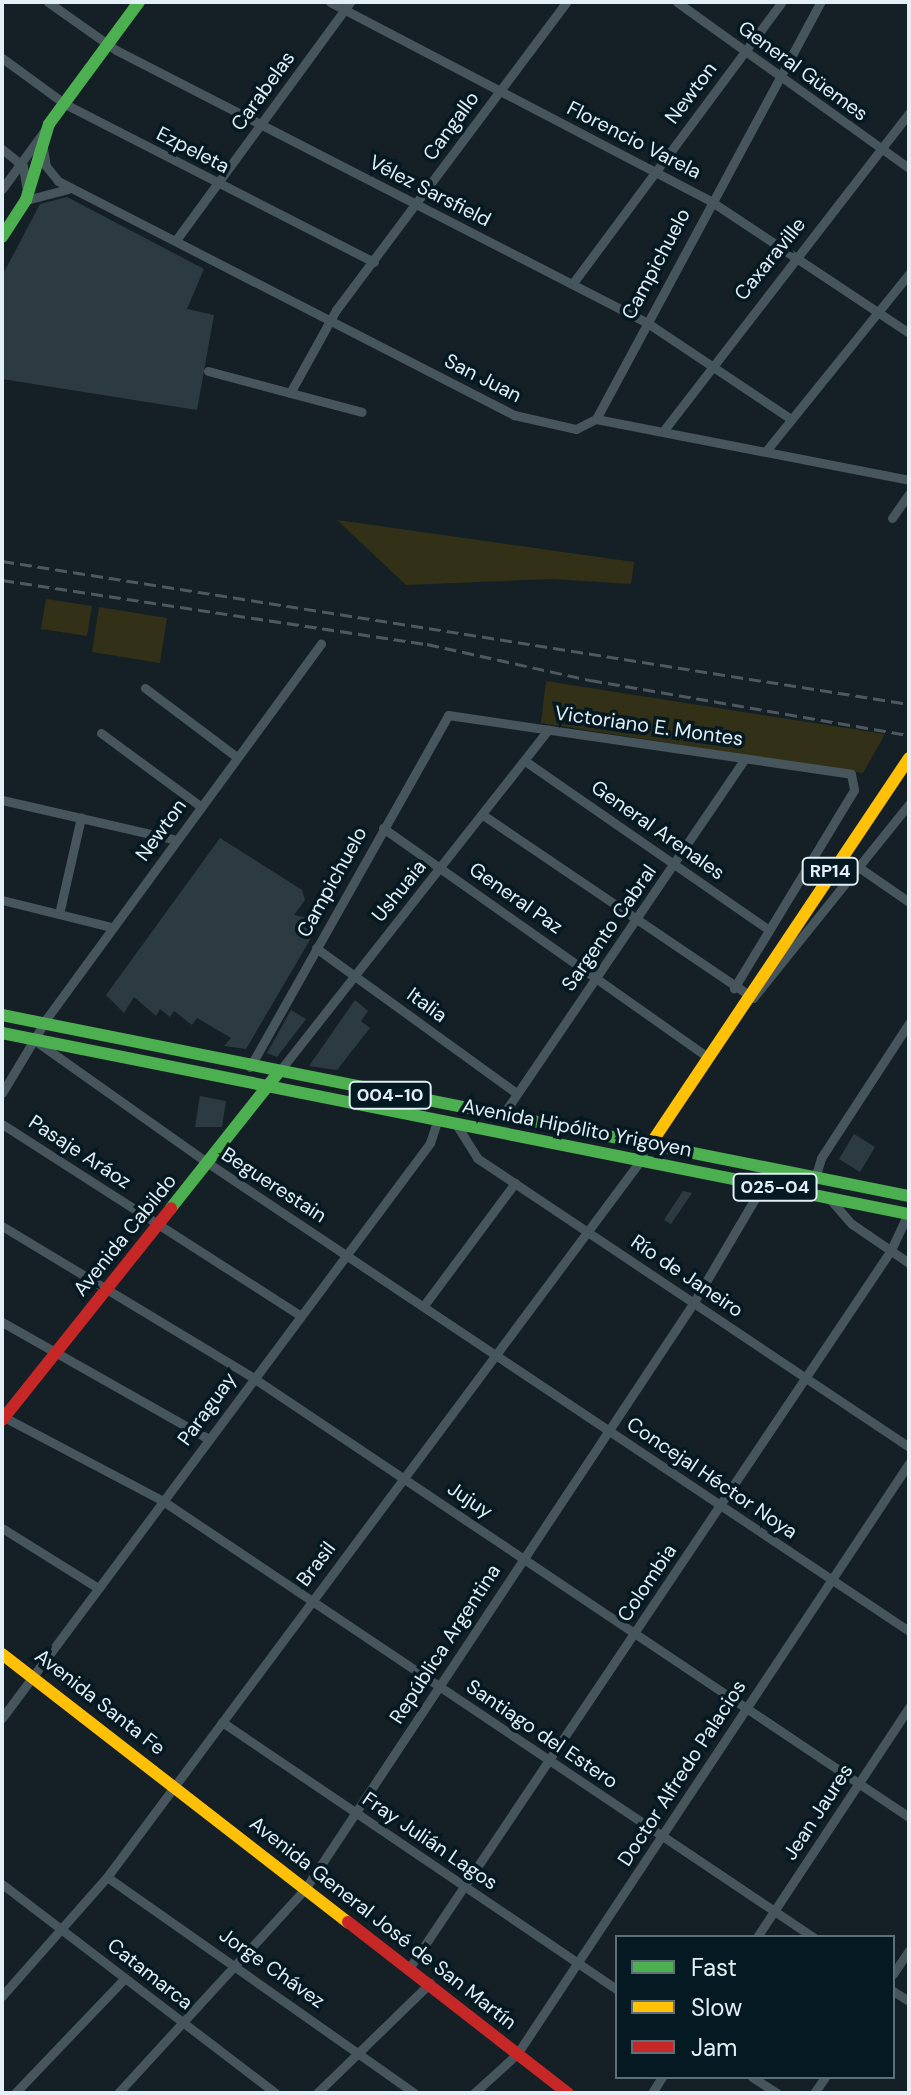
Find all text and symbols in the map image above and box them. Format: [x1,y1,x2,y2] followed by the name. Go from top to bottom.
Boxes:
[733,16,873,126] street label: General Güemes
[226,46,300,136] street label: Carabelas
[660,57,722,129] street label: Newton
[418,87,484,165] street label: Cangallo
[563,96,705,184] street label: Florencio Varela
[153,121,233,179] street label: Ezpeleta
[365,150,495,232] street label: Vélez Sarsfield
[617,204,695,324] street label: Campichuelo
[729,213,811,305] street label: Caxaraville
[441,348,525,408] street label: San Juan
[553,701,745,751] street label: Victoriano E. Montes
[587,775,729,885] street label: General Arenales
[130,794,192,866] street label: Newton
[292,823,372,941] street label: Campichuelo
[367,855,431,927] street label: Ushuaia
[465,857,567,939] street label: General Paz
[800,857,860,885] road number: RP14
[557,860,661,996] street label: Sargento Cabral
[402,982,452,1028] street label: Italia
[348,1081,432,1109] road number: 004-10
[460,1094,694,1162] street label: Avenida Hipólito Yrigoyen
[24,1110,136,1194] street label: Pasaje Aráoz
[217,1142,331,1228] street label: Beguerestain
[68,1169,182,1301] street label: Avenida Cabildo
[731,1173,819,1201] road number: 025-04
[626,1230,748,1322] street label: Río de Janeiro
[172,1368,242,1450] street label: Paraguay
[622,1412,802,1544] street label: Concejal Héctor Noya
[443,1476,497,1524] street label: Jujuy
[291,1537,341,1591] street label: Brasil
[612,1540,682,1626] street label: Colombia
[385,1560,505,1728] street label: República Argentina
[30,1644,170,1760] street label: Avenida Santa Fe
[462,1674,622,1794] street label: Santiago del Estero
[613,1675,751,1871] street label: Doctor Alfredo Palacios
[778,1759,858,1865] street label: Jean Jaures
[358,1787,502,1895] street label: Fray Julián Lagos
[245,1811,521,2035] street label: Avenida General José de San Martín
[215,1923,329,2013] street label: Jorge Chávez
[103,1933,197,2015] street label: Catamarca
[615,1935,895,2079] legend
[691,1952,737,1983] text: Fast
[691,1992,742,2023] text: Slow
[691,2032,737,2063] text: Jam

